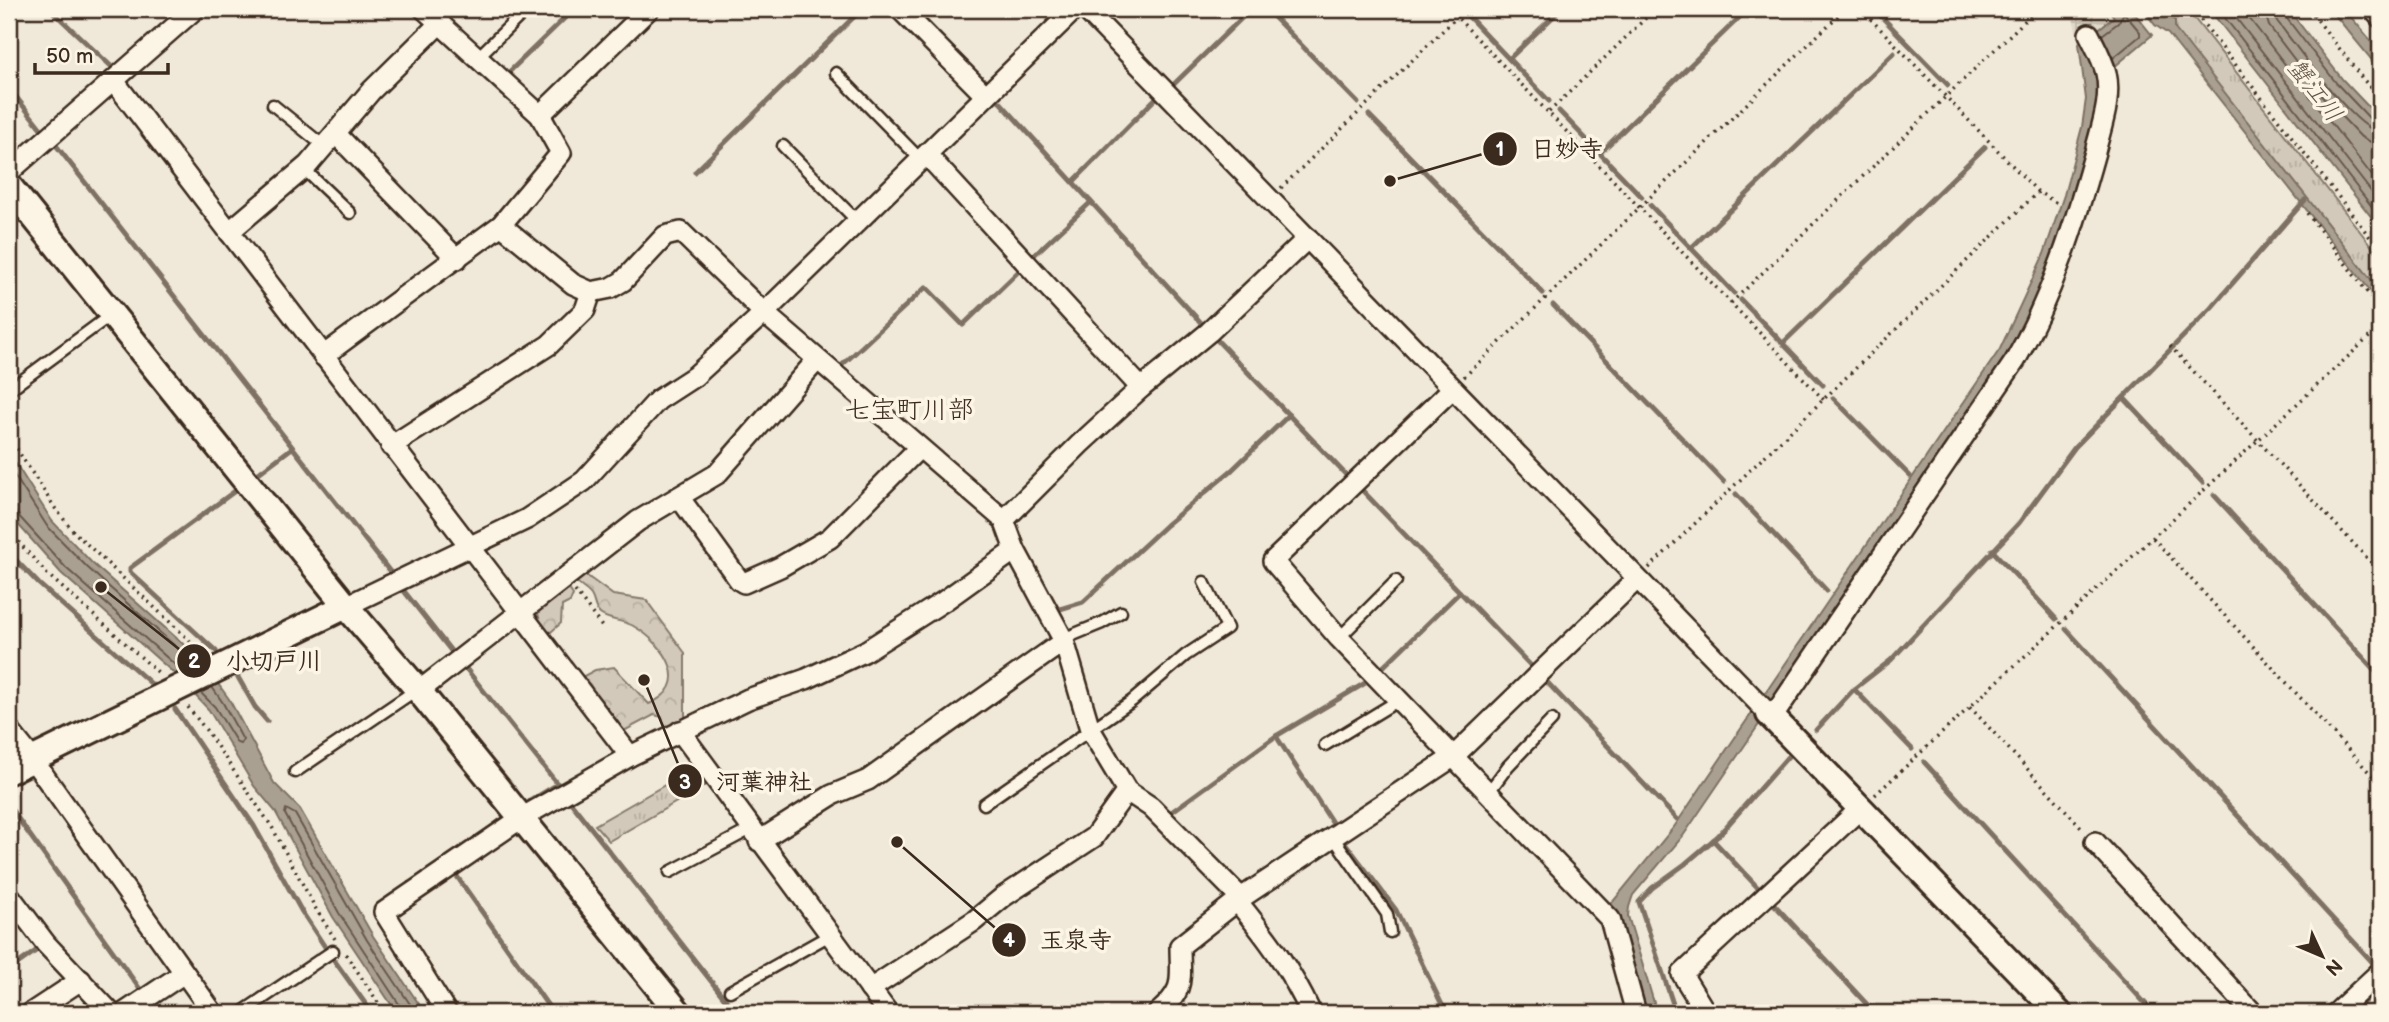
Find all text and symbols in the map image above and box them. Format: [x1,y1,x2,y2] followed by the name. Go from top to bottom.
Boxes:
[35,32,168,76] scale bar
[46,44,93,69] text: 50 m
[2281,53,2348,128] water label: 蟹江川
[1482,126,1617,171] callout: 日妙寺
[1531,135,1603,164] text: 日妙寺
[1496,137,1504,162] text: 1
[844,395,974,426] district label: 七宝町川部
[177,638,336,683] callout: 小切戸川
[226,647,322,676] text: 小切戸川
[188,649,201,674] text: 2
[667,759,826,804] callout: 河葉神社
[716,768,812,797] text: 河葉神社
[679,770,691,795] text: 3
[991,917,1126,962] callout: 玉泉寺
[2288,920,2358,990] north arrow
[1040,926,1112,955] text: 玉泉寺
[1003,928,1016,953] text: 4
[2320,954,2346,980] text: N

